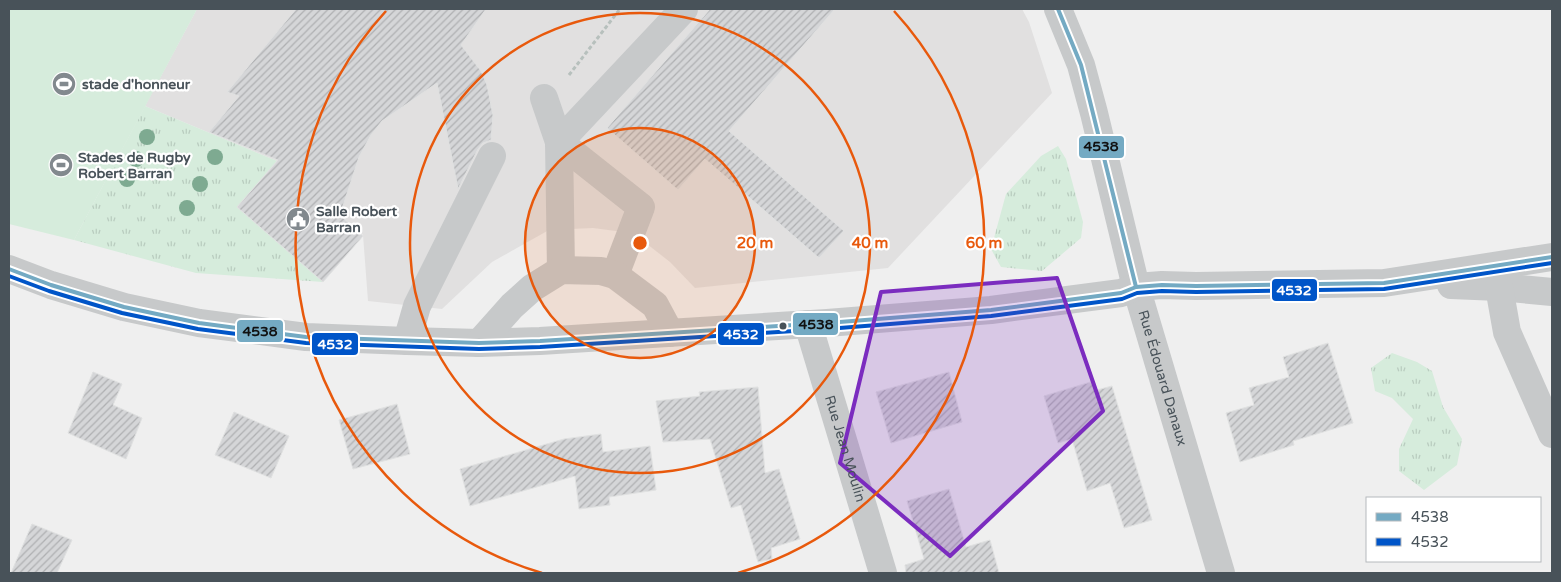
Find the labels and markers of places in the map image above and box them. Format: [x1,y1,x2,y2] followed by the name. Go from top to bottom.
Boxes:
[51,71,77,97] sports icon: stade d'honneur
[82,76,191,93] place label: stade d'honneur
[78,149,191,182] place label: Stades de Rugby Robert Barran
[48,152,74,178] sports icon: Stades de Rugby Robert Barran
[316,203,398,236] place label: Salle Robert Barran
[285,206,311,232] public building icon: Salle Robert Barran
[631,234,649,252] centre of rings
[778,321,788,331] unlabelled marker

